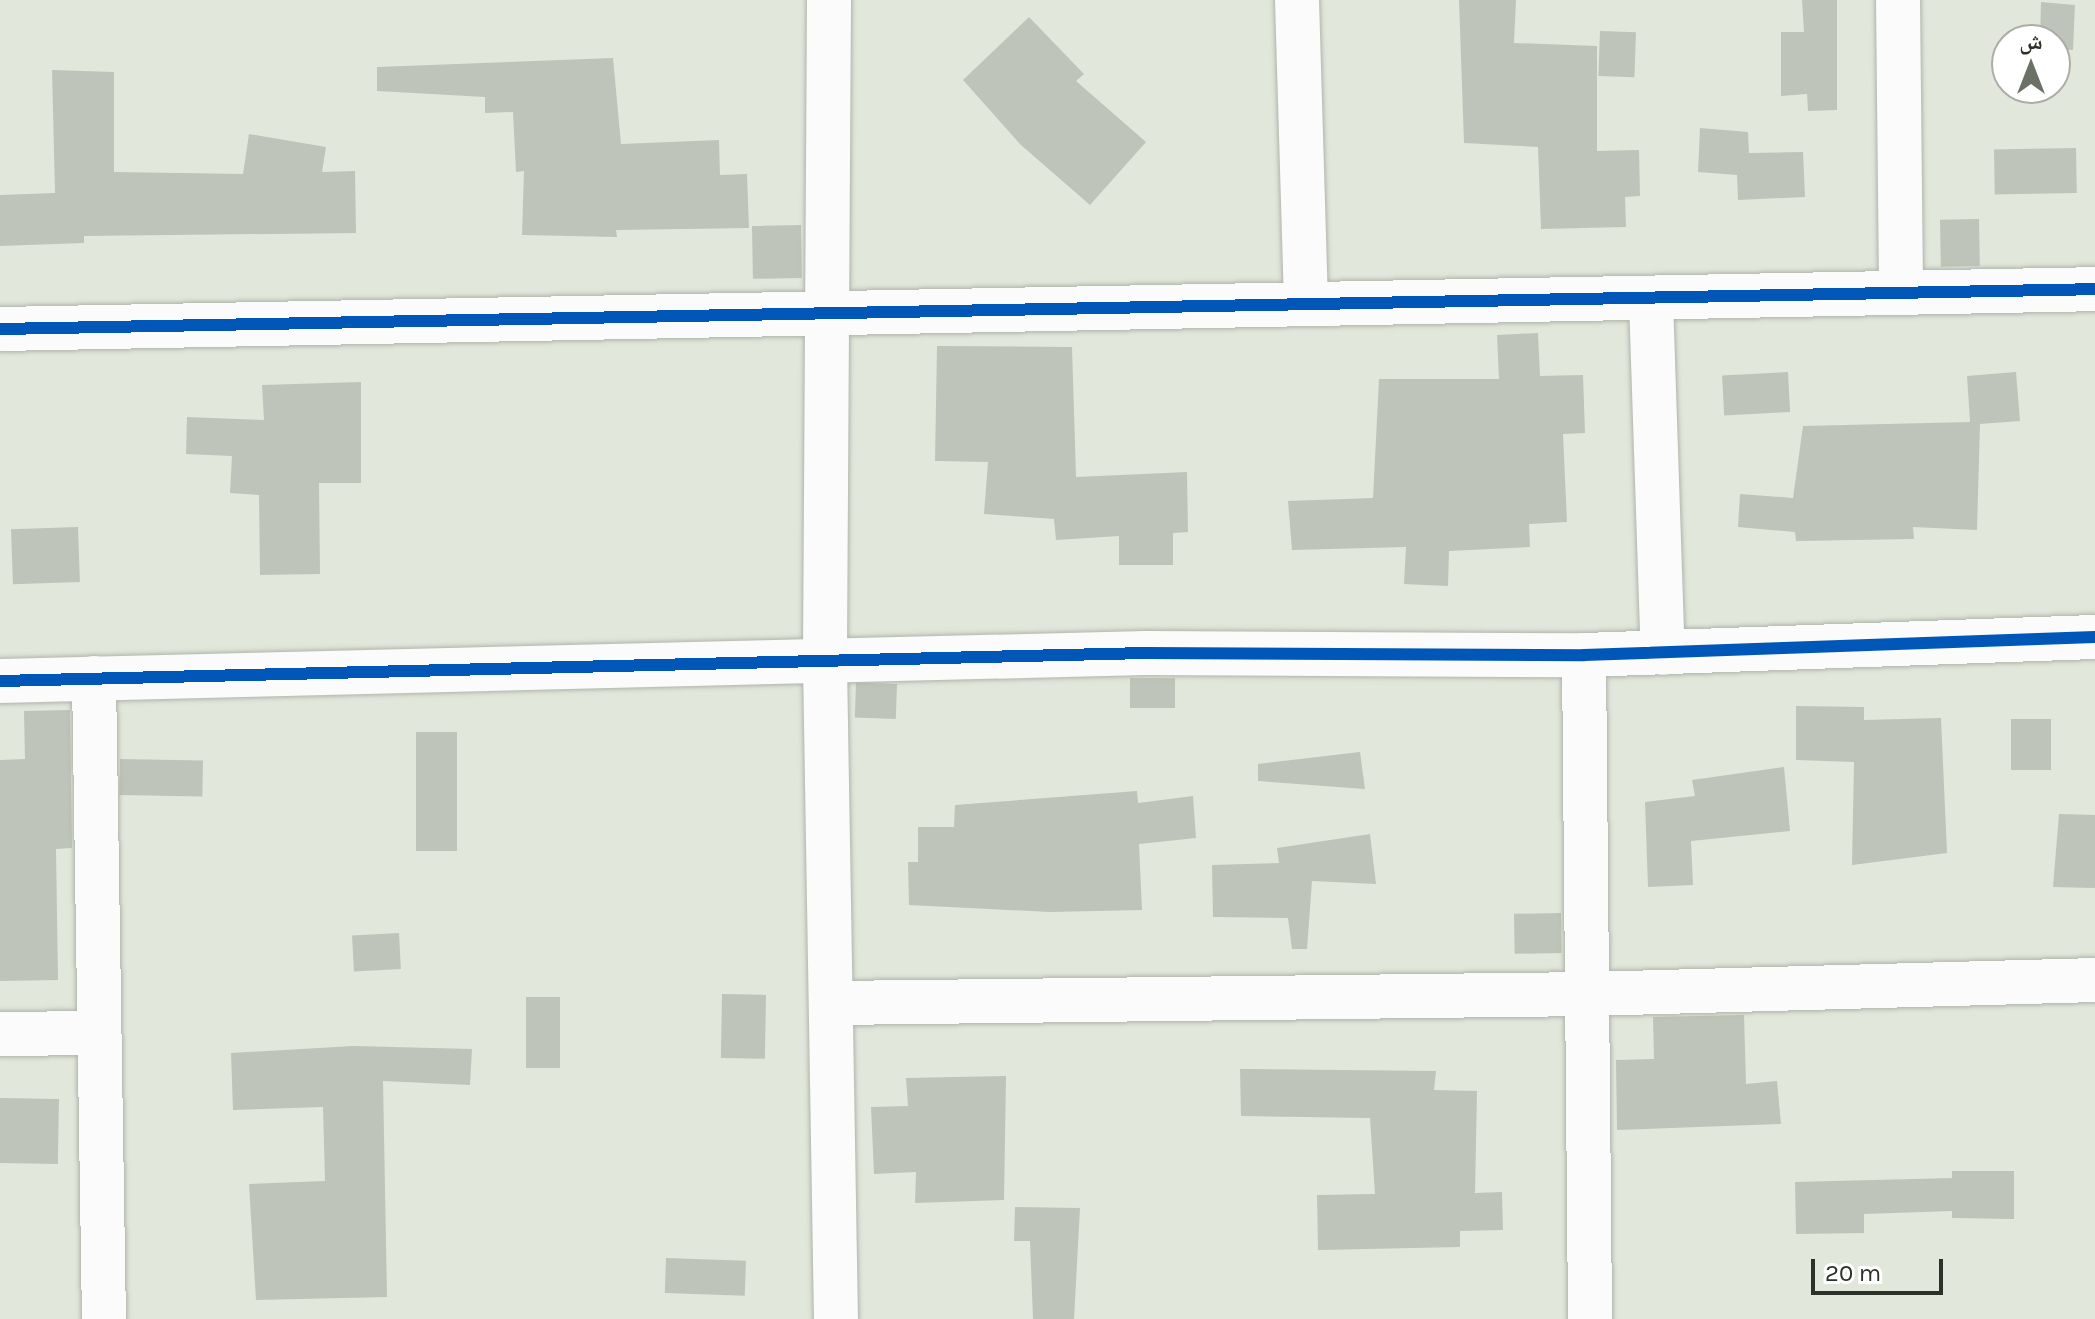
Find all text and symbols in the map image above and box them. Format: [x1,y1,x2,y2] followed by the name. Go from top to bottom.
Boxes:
[1991,24,2071,104] north arrow
[2019,29,2043,55] text: ش
[1815,1243,1947,1293] scale bar
[1825,1259,1881,1287] text: 20 m

